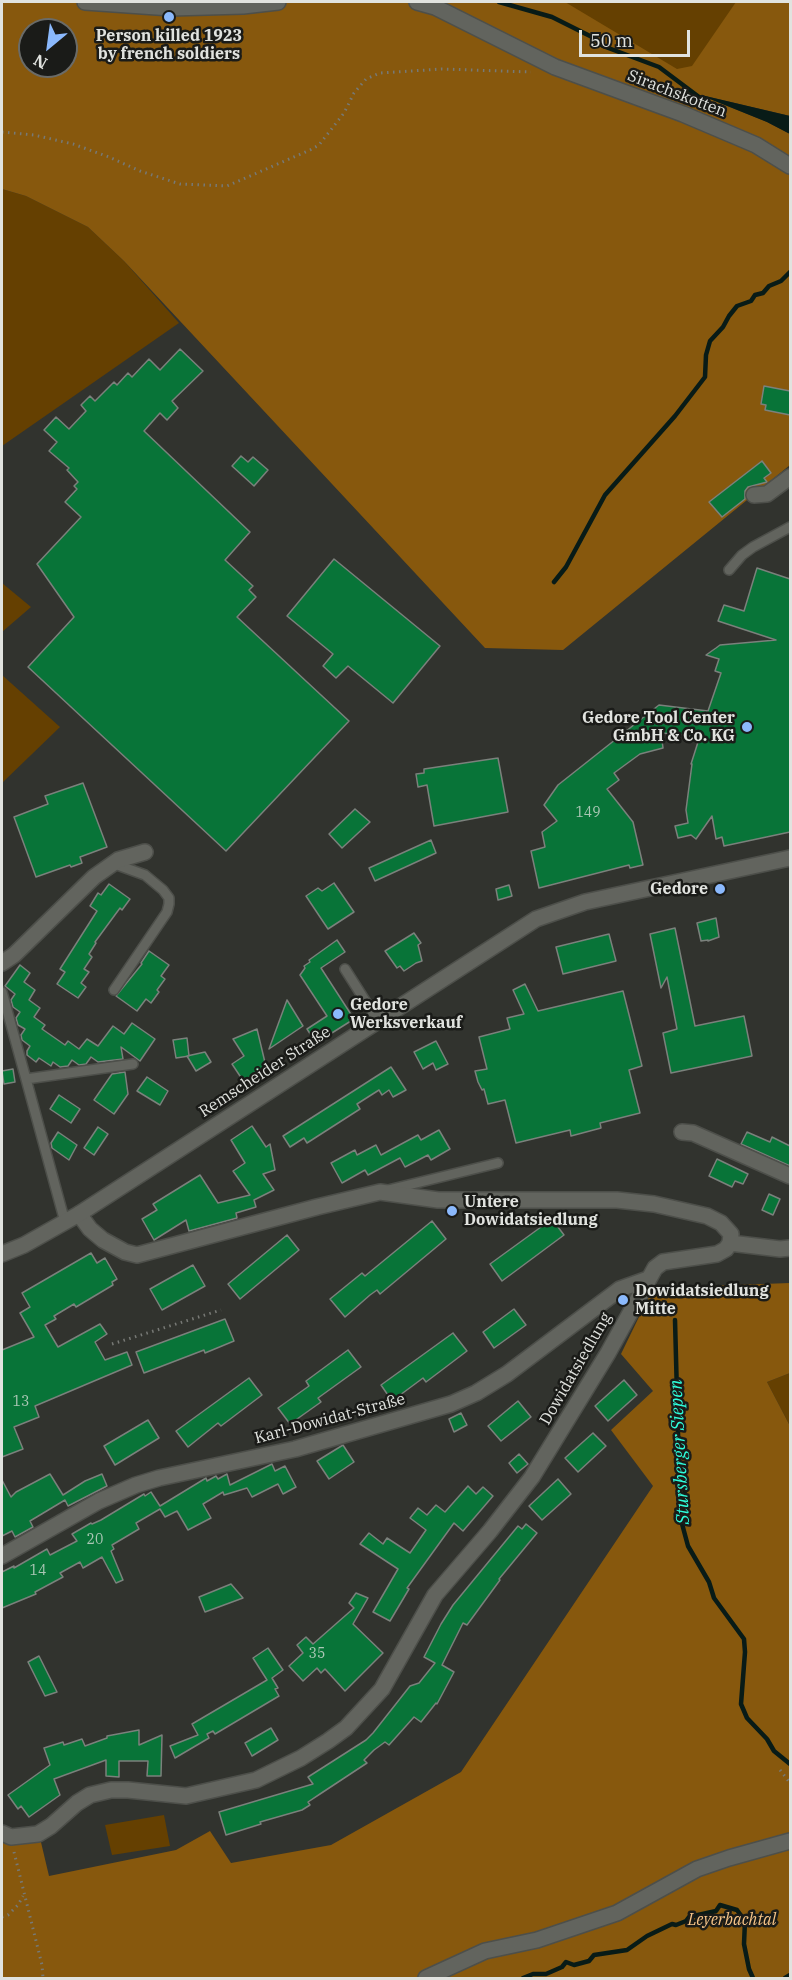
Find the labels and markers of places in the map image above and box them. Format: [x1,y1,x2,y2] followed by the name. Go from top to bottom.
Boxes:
[162,10,176,24] marker: Person killed 1923 by french soldiers
[96,26,242,64] place label: Person killed 1923 by french soldiers
[582,708,735,746] place label: Gedore Tool Center GmbH & Co. KG
[740,720,754,734] marker: Gedore Tool Center GmbH & Co. KG
[650,879,708,899] place label: Gedore
[713,882,727,896] marker: Gedore
[350,995,462,1033] place label: Gedore Werksverkauf
[331,1007,345,1021] marker: Gedore Werksverkauf
[464,1192,598,1230] place label: Untere Dowidatsiedlung
[445,1204,459,1218] marker: Untere Dowidatsiedlung
[635,1281,769,1319] place label: Dowidatsiedlung Mitte
[616,1293,630,1307] marker: Dowidatsiedlung Mitte

